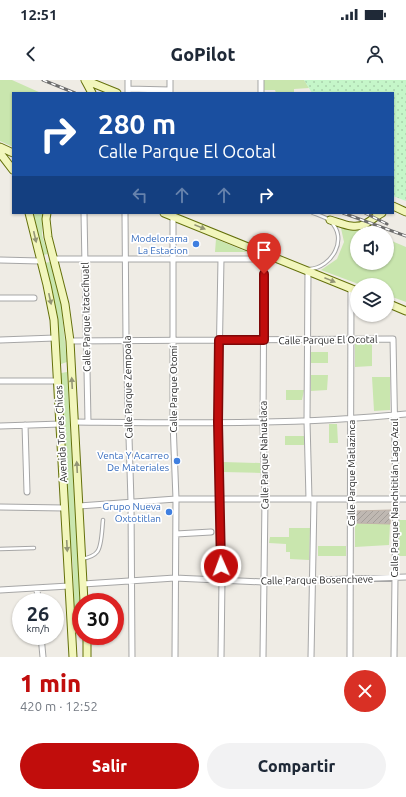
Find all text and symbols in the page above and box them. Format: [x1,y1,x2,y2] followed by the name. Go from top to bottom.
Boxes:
[20,6,58,23] text: 12:51
[20,43,42,65] icon: back
[364,43,386,65] icon: person
[171,44,235,64] text: GoPilot
[32,108,84,160] icon: right
[98,108,176,139] text: 280 m
[98,141,276,161] text: Calle Parque El Ocotal
[129,184,151,206] icon: left
[171,184,193,206] icon: ahead
[213,184,235,206] icon: ahead
[255,184,277,206] icon: right
[195,225,207,231] one-way arrow
[350,226,394,322] map controls
[350,226,394,270] button: sound
[32,231,38,243] one-way arrow
[131,233,188,256] place label: Modelorama La Estacion
[247,233,281,274] pin
[191,239,201,249] marker: Modelorama La Estacion
[253,239,275,261] icon: arrive
[80,262,92,372] street label: Calle Parque Iztaccíhuatl
[324,277,336,283] one-way arrow
[350,278,394,322] button: layers
[48,292,54,305] one-way arrow
[278,334,378,346] street label: Calle Parque El Ocotal
[122,335,134,439] street label: Calle Parque Zempoala
[168,345,179,433] street label: Calle Parque Otomí
[69,376,75,389] one-way arrow
[53,385,69,483] street label: Avenida Torres Chicas
[258,400,270,510] street label: Calle Parque Nahuatlaca
[389,418,400,578] street label: Calle Parque Nanchititlán Lago Azul
[346,420,357,526] street label: Calle Parque Matlazinca
[97,450,169,473] place label: Venta Y Acarreo De Materiales
[172,456,182,466] marker: Venta Y Acarreo De Materiales
[74,460,80,473] one-way arrow
[103,501,161,524] place label: Grupo Nueva Oxtotitlan
[164,507,174,517] marker: Grupo Nueva Oxtotitlan
[63,540,70,552] one-way arrow
[200,545,242,587] position arrow
[261,574,373,586] street label: Calle Parque Bosencheve
[72,593,124,645] speed limit sign: 30
[27,602,49,625] text: 26
[26,623,50,634] text: km/h
[20,670,81,697] text: 1 min
[344,670,386,712] button: close
[20,699,98,713] text: 420 m · 12:52
[20,743,199,789] button: Salir
[207,743,386,789] button: Compartir

